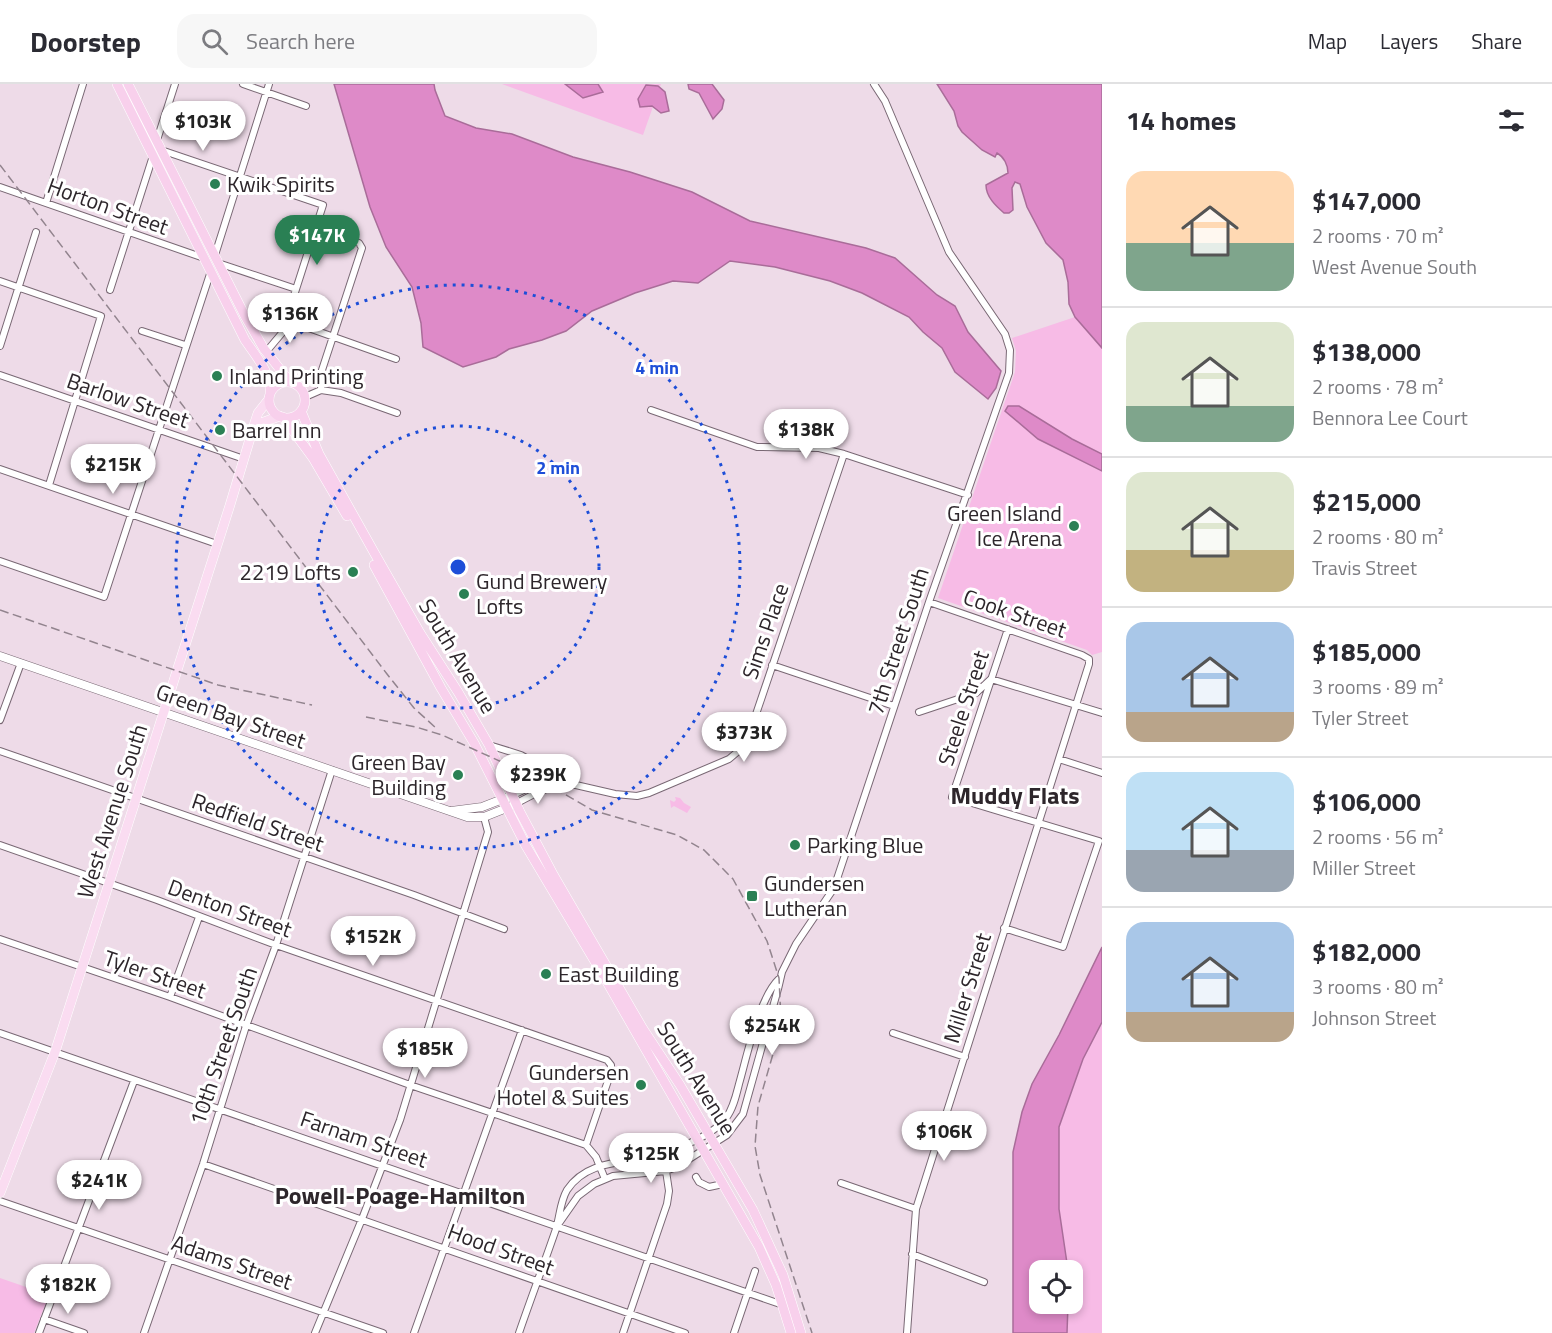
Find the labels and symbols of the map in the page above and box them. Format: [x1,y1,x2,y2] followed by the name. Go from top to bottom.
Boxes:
[161,101,245,152] pin: $103K
[227,167,335,201] place label: Kwik Spirits
[43,168,174,244] street label: Horton Street
[208,177,222,191] marker: Kwik Spirits
[275,215,359,266] pin: $147K
[248,293,332,344] pin: $136K
[635,354,679,381] text: 4 min
[229,359,364,393] place label: Inland Printing
[62,363,194,437] street label: Barlow Street
[210,369,224,383] marker: Inland Printing
[764,409,848,460] pin: $138K
[232,413,322,447] place label: Barrel Inn
[213,423,227,437] marker: Barrel Inn
[71,444,155,495] pin: $215K
[536,454,580,481] text: 2 min
[947,496,1062,555] place label: Green Island Ice Arena
[1067,519,1081,533] marker: Green Island Ice Arena
[240,555,341,589] place label: 2219 Lofts
[448,557,468,577] centre of rings
[858,563,938,719] street label: 7th Street South
[476,564,608,623] place label: Gund Brewery Lofts
[346,565,360,579] marker: 2219 Lofts
[733,578,797,684] street label: Sims Place
[959,579,1071,647] street label: Cook Street
[457,587,471,601] marker: Gund Brewery Lofts
[410,592,506,720] street label: South Avenue
[928,646,998,770] street label: Steele Street
[151,674,311,758] street label: Green Bay Street
[702,712,786,763] pin: $373K
[68,719,156,903] street label: West Avenue South
[351,745,446,804] place label: Green Bay Building
[496,754,580,805] pin: $239K
[451,768,465,782] marker: Green Bay Building
[950,777,1080,813] district label: Muddy Flats
[187,784,329,861] street label: Redfield Street
[807,828,923,862] place label: Parking Blue
[788,838,802,852] marker: Parking Blue
[764,866,865,925] place label: Gundersen Lutheran
[163,870,297,946] street label: Denton Street
[745,889,759,903] marker: Gundersen Lutheran
[331,916,415,967] pin: $152K
[934,928,1000,1047] street label: Miller Street
[99,941,211,1007] street label: Tyler Street
[558,957,679,991] place label: East Building
[180,962,266,1130] street label: 10th Street South
[539,967,553,981] marker: East Building
[730,1005,814,1056] pin: $254K
[649,1015,745,1141] street label: South Avenue
[383,1028,467,1079] pin: $185K
[497,1055,629,1114] place label: Gundersen Hotel & Suites
[634,1078,648,1092] marker: Gundersen Hotel & Suites
[296,1101,432,1177] street label: Farnam Street
[902,1111,986,1162] pin: $106K
[609,1133,693,1184] pin: $125K
[57,1160,141,1211] pin: $241K
[275,1177,525,1213] district label: Powell-Poage-Hamilton
[443,1214,559,1284] street label: Hood Street
[167,1225,297,1299] street label: Adams Street
[26,1264,110,1315] pin: $182K

